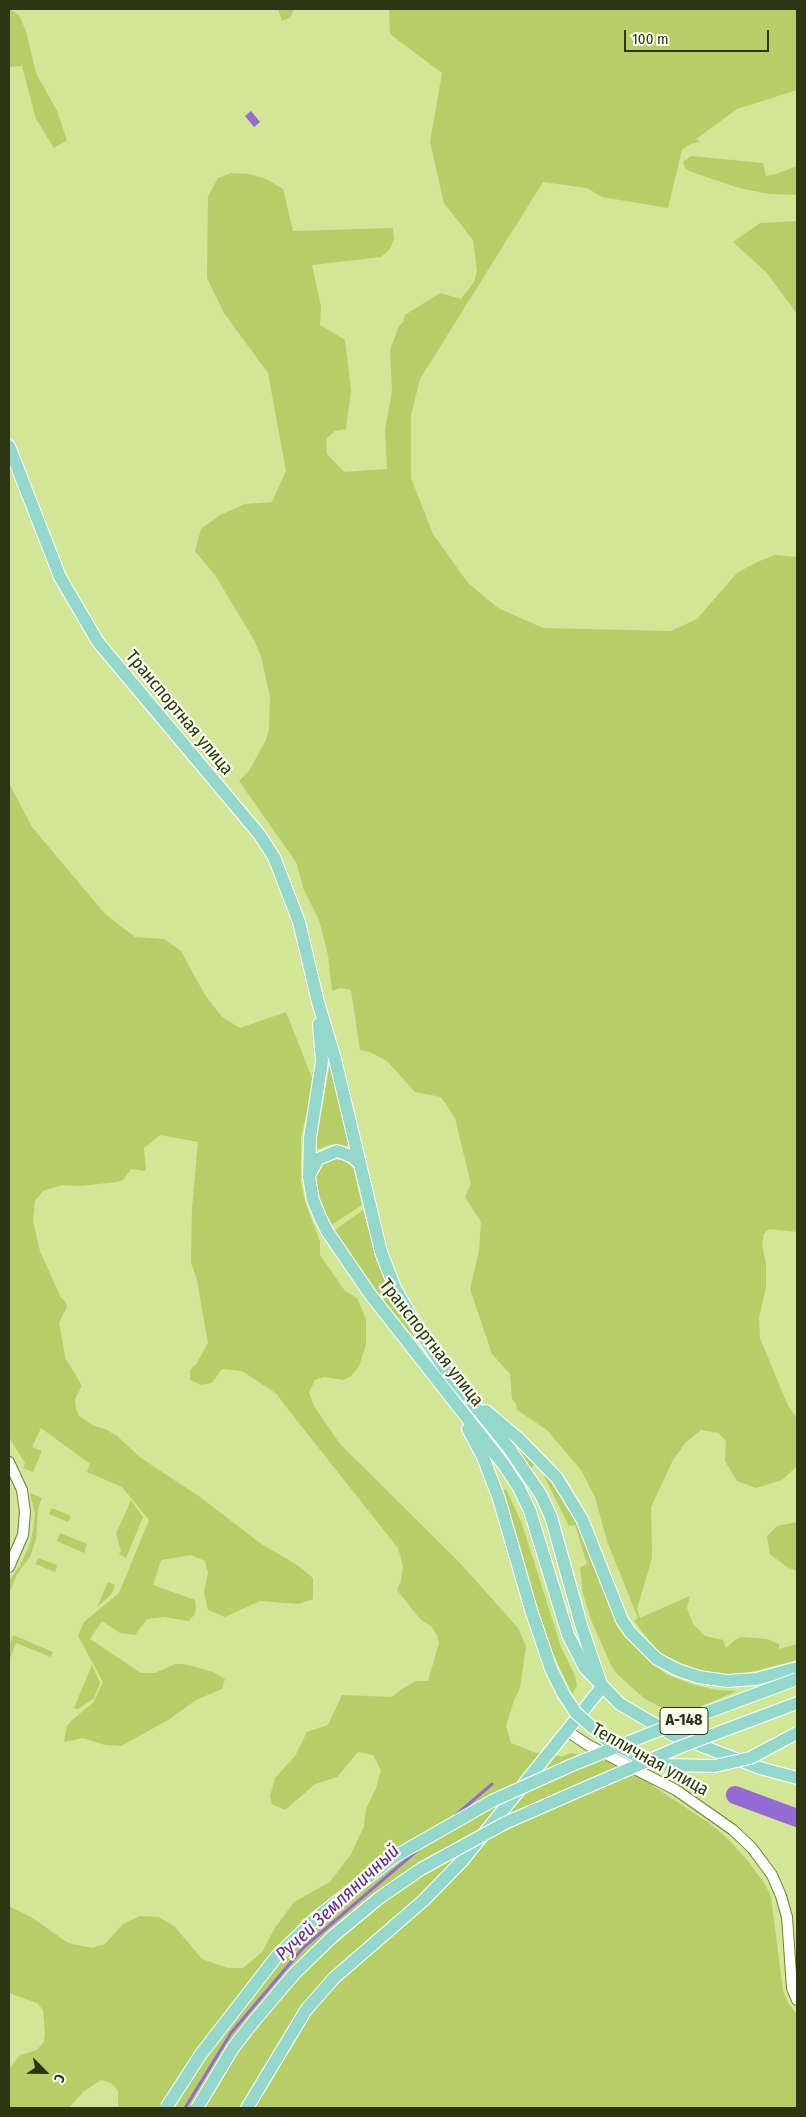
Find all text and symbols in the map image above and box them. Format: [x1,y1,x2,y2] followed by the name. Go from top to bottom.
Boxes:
[626,20,771,52] scale bar
[632,30,669,48] text: 100 m
[121,646,237,780] street label: Транспортная улица
[374,1275,488,1411] street label: Транспортная улица
[660,1708,708,1734] road number: А-148
[588,1719,712,1801] street label: Тепличная улица
[271,1840,405,1966] water label: Ручей Земляничный
[20,2047,70,2097] north arrow
[50,2071,69,2085] text: С

